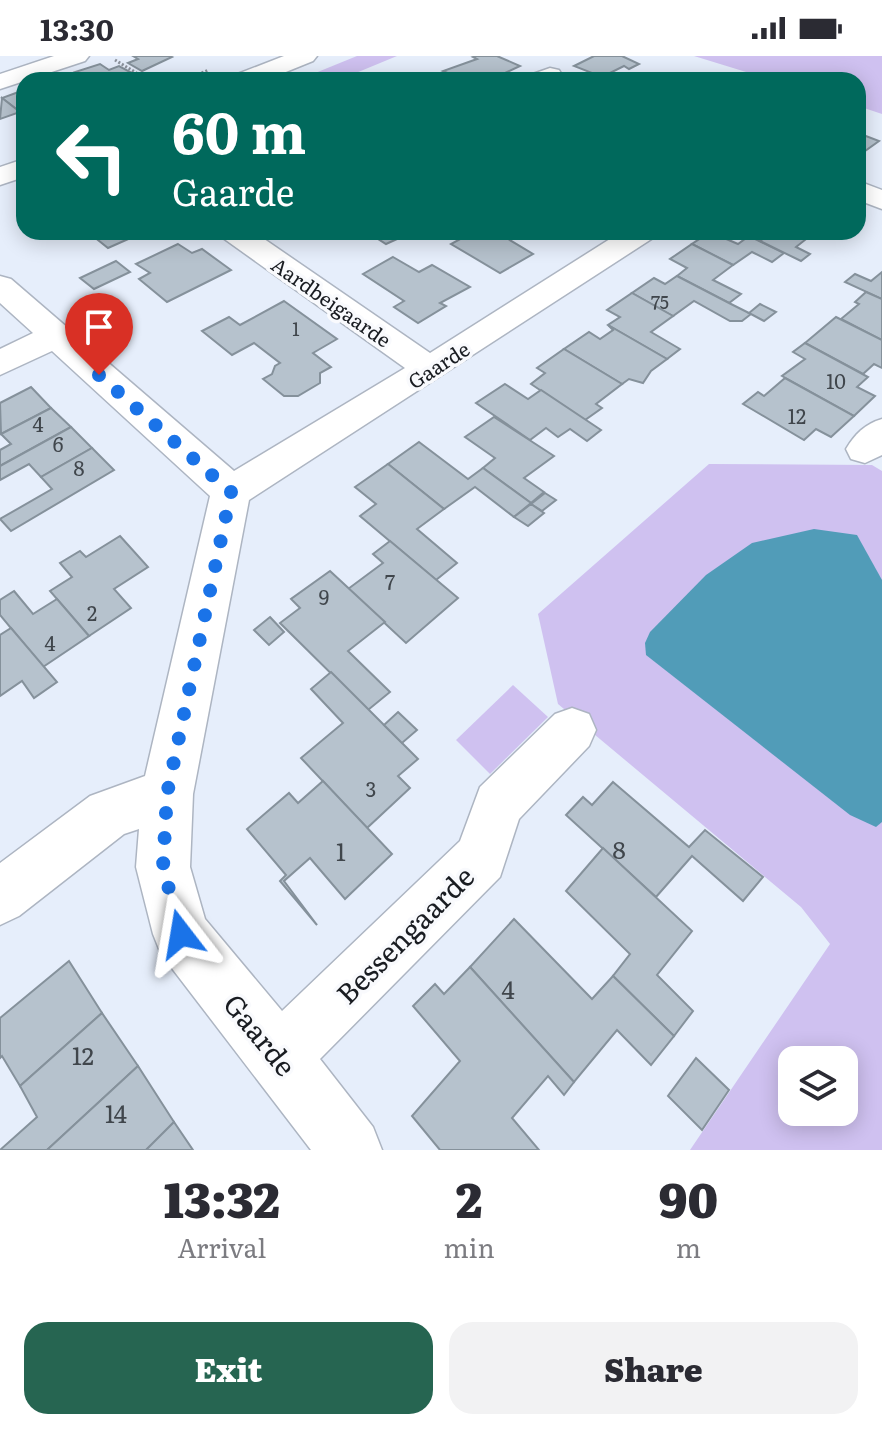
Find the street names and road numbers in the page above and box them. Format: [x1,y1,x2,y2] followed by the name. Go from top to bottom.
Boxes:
[266,249,398,353] street label: Aardbeigaarde
[401,333,475,395] street label: Gaarde
[325,855,483,1013] street label: Bessengaarde
[215,984,307,1084] street label: Gaarde

